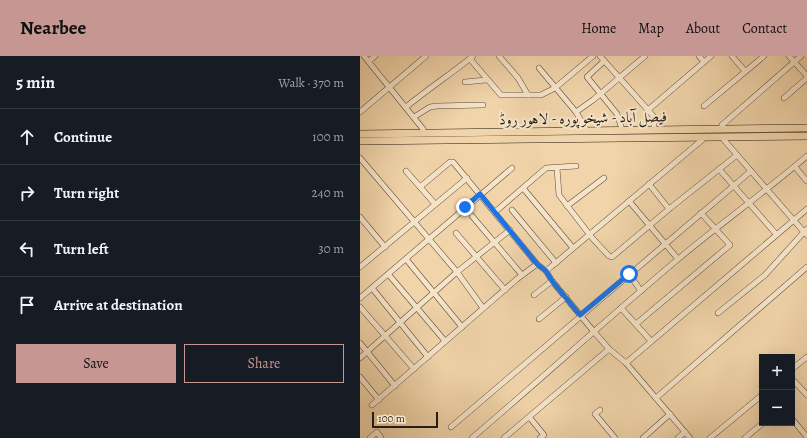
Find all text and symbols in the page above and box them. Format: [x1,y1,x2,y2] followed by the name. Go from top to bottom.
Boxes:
[20,15,86,41] text: Nearbee
[581,19,616,38] text: Home
[638,19,664,38] text: Map
[686,19,720,38] text: About
[742,19,787,38] text: Contact
[16,71,55,94] text: 5 min
[278,74,344,91] text: Walk · 370 m
[499,107,667,130] street label: فیصل آباد - شیخو پورہ - لاہور روڈ
[16,126,38,148] icon: ahead
[54,127,112,147] text: Continue
[312,128,344,145] text: 100 m
[16,182,38,204] icon: right
[54,183,119,203] text: Turn right
[312,184,344,201] text: 240 m
[456,198,474,216] route end
[16,238,38,260] icon: left
[54,239,109,259] text: Turn left
[318,240,344,257] text: 30 m
[620,265,638,283] route start
[16,294,38,316] icon: arrive
[54,295,183,315] text: Arrive at destination
[16,344,176,383] button: Save
[184,344,344,383] button: Share
[759,354,795,426] map controls
[759,354,795,390] button: +
[759,390,795,426] button: −
[372,410,438,429] scale bar
[378,411,405,426] text: 100 m

